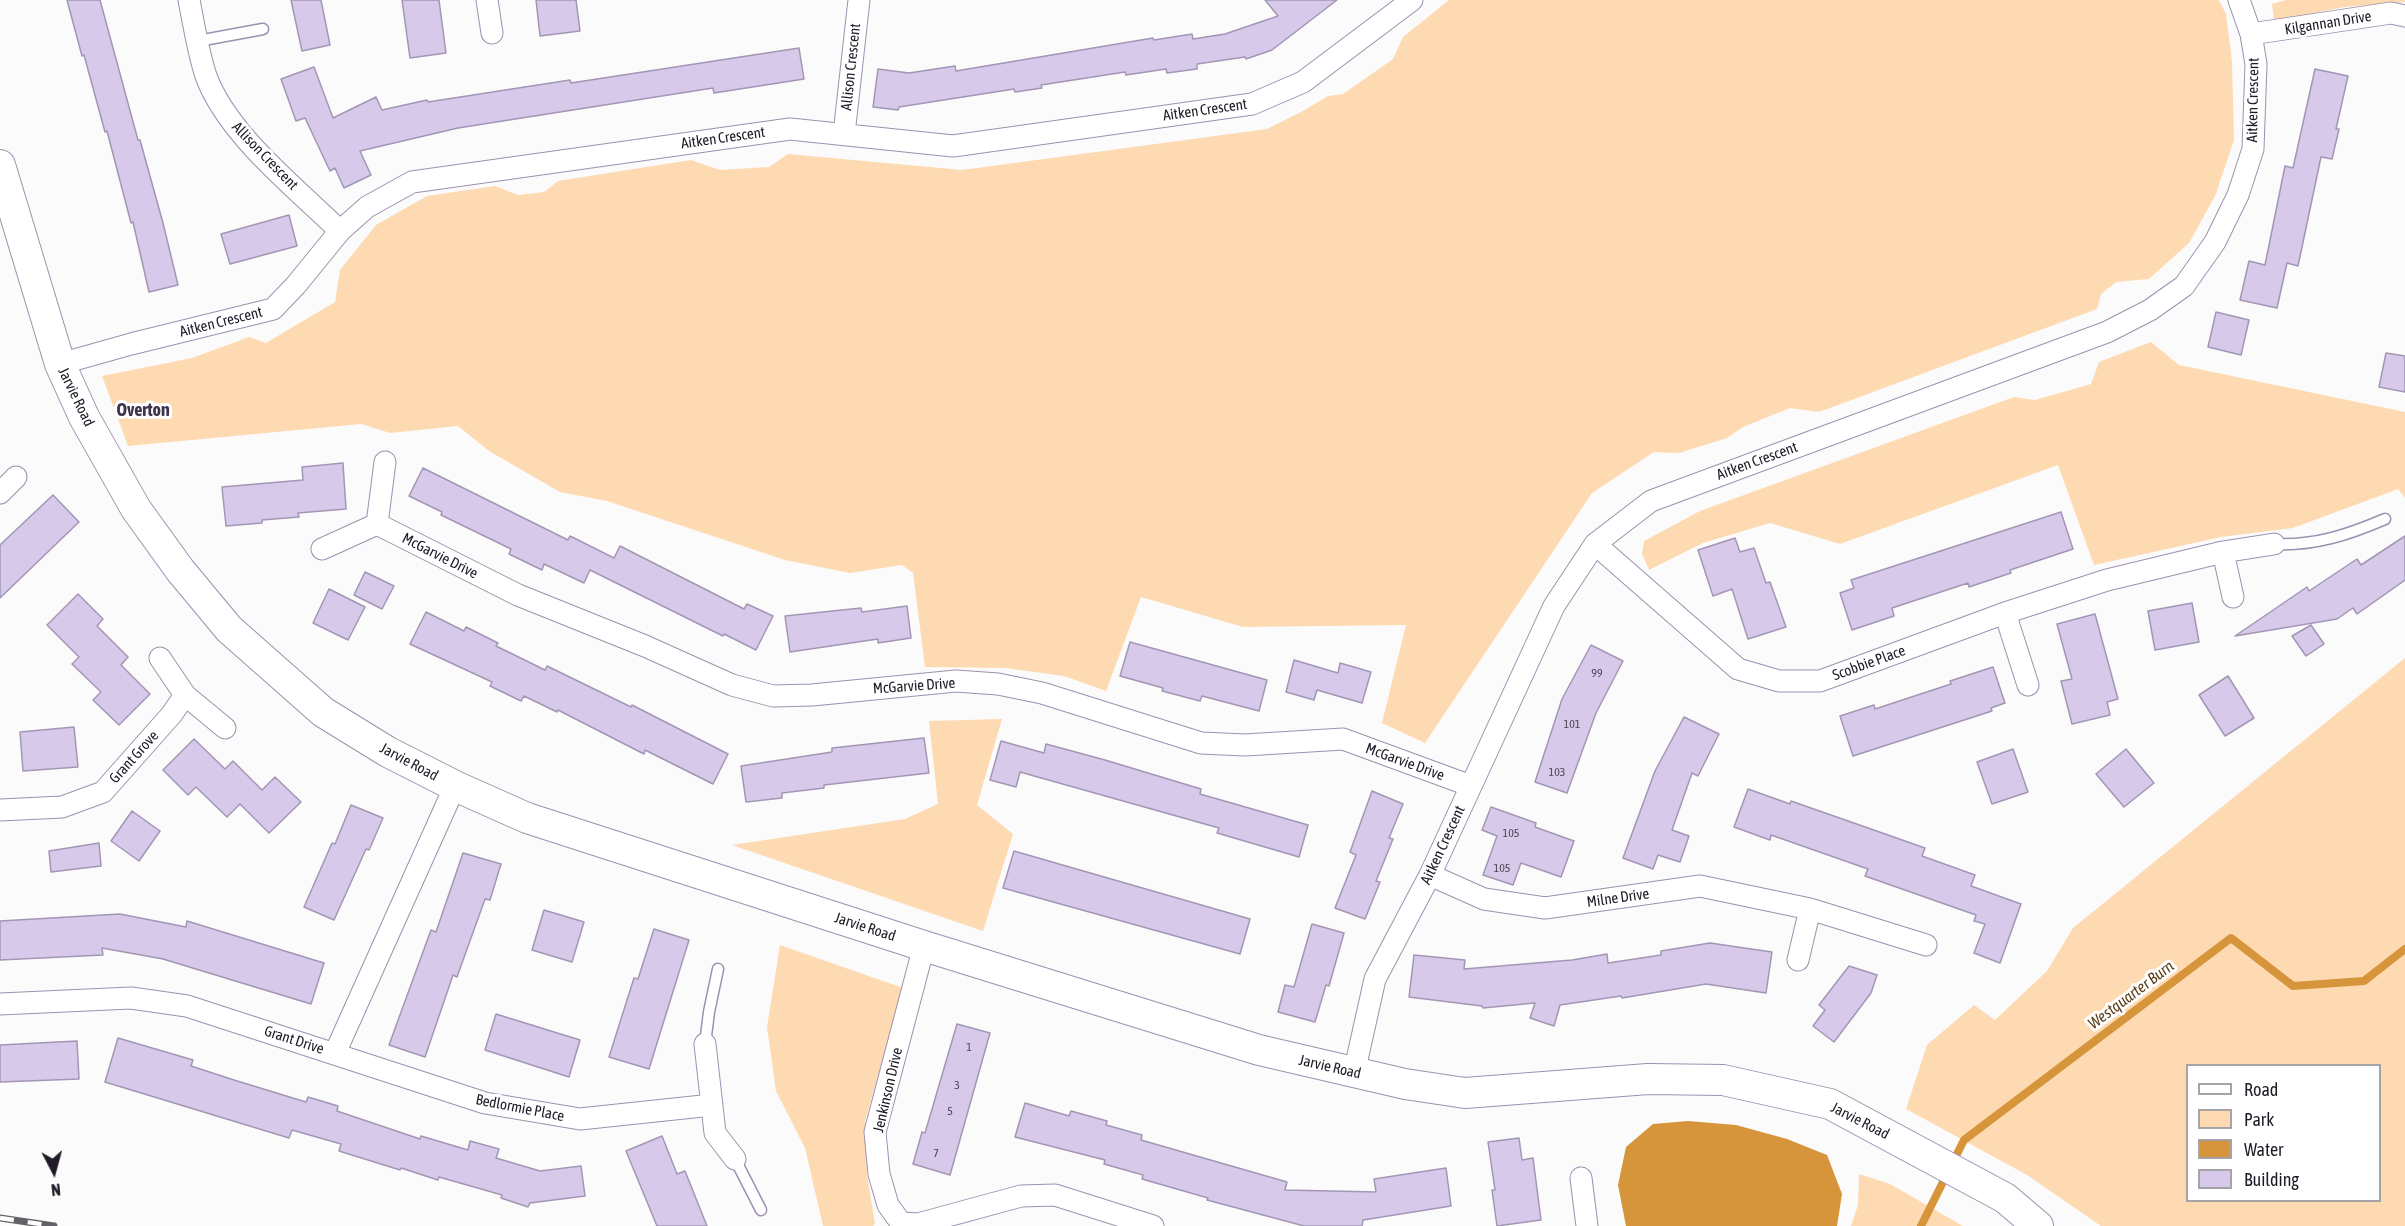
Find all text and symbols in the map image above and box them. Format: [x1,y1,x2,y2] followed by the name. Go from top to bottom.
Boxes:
[2283,7,2373,39] street label: Kilgannan Drive
[837,22,865,112] street label: Allison Crescent
[2243,57,2263,143] street label: Aitken Crescent
[1162,95,1248,125] street label: Aitken Crescent
[228,118,302,194] street label: Allison Crescent
[680,123,766,153] street label: Aitken Crescent
[178,303,264,341] street label: Aitken Crescent
[54,365,98,429] street label: Jarvie Road
[116,399,170,421] district label: Overton
[1714,438,1800,484] street label: Aitken Crescent
[399,529,481,583] street label: McGarvie Drive
[1830,642,1908,684] street label: Scobbie Place
[1591,666,1603,680] house number: 99
[872,674,956,698] street label: McGarvie Drive
[1564,717,1580,731] house number: 101
[106,727,162,787] street label: Grant Grove
[377,739,441,785] street label: Jarvie Road
[1363,739,1447,785] street label: McGarvie Drive
[1549,765,1565,779] house number: 103
[1417,803,1469,887] street label: Aitken Crescent
[1503,826,1519,840] house number: 105
[1494,861,1510,875] house number: 105
[1586,885,1650,911] street label: Milne Drive
[832,909,898,945] street label: Jarvie Road
[2084,957,2178,1033] water label: Westquarter Burn
[262,1022,326,1058] street label: Grant Drive
[966,1040,972,1054] house number: 1
[869,1046,907,1134] street label: Jenkinson Drive
[1297,1051,1363,1083] street label: Jarvie Road
[2186,1064,2381,1202] legend
[954,1078,960,1092] house number: 3
[2244,1079,2278,1100] text: Road
[474,1091,566,1125] street label: Bedlormie Place
[1828,1099,1892,1143] street label: Jarvie Road
[947,1104,953,1118] house number: 5
[2244,1109,2274,1130] text: Park
[2244,1139,2283,1160] text: Water
[24,1142,84,1202] north arrow
[933,1146,939,1160] house number: 7
[2244,1169,2299,1190] text: Building
[50,1180,62,1199] text: N

